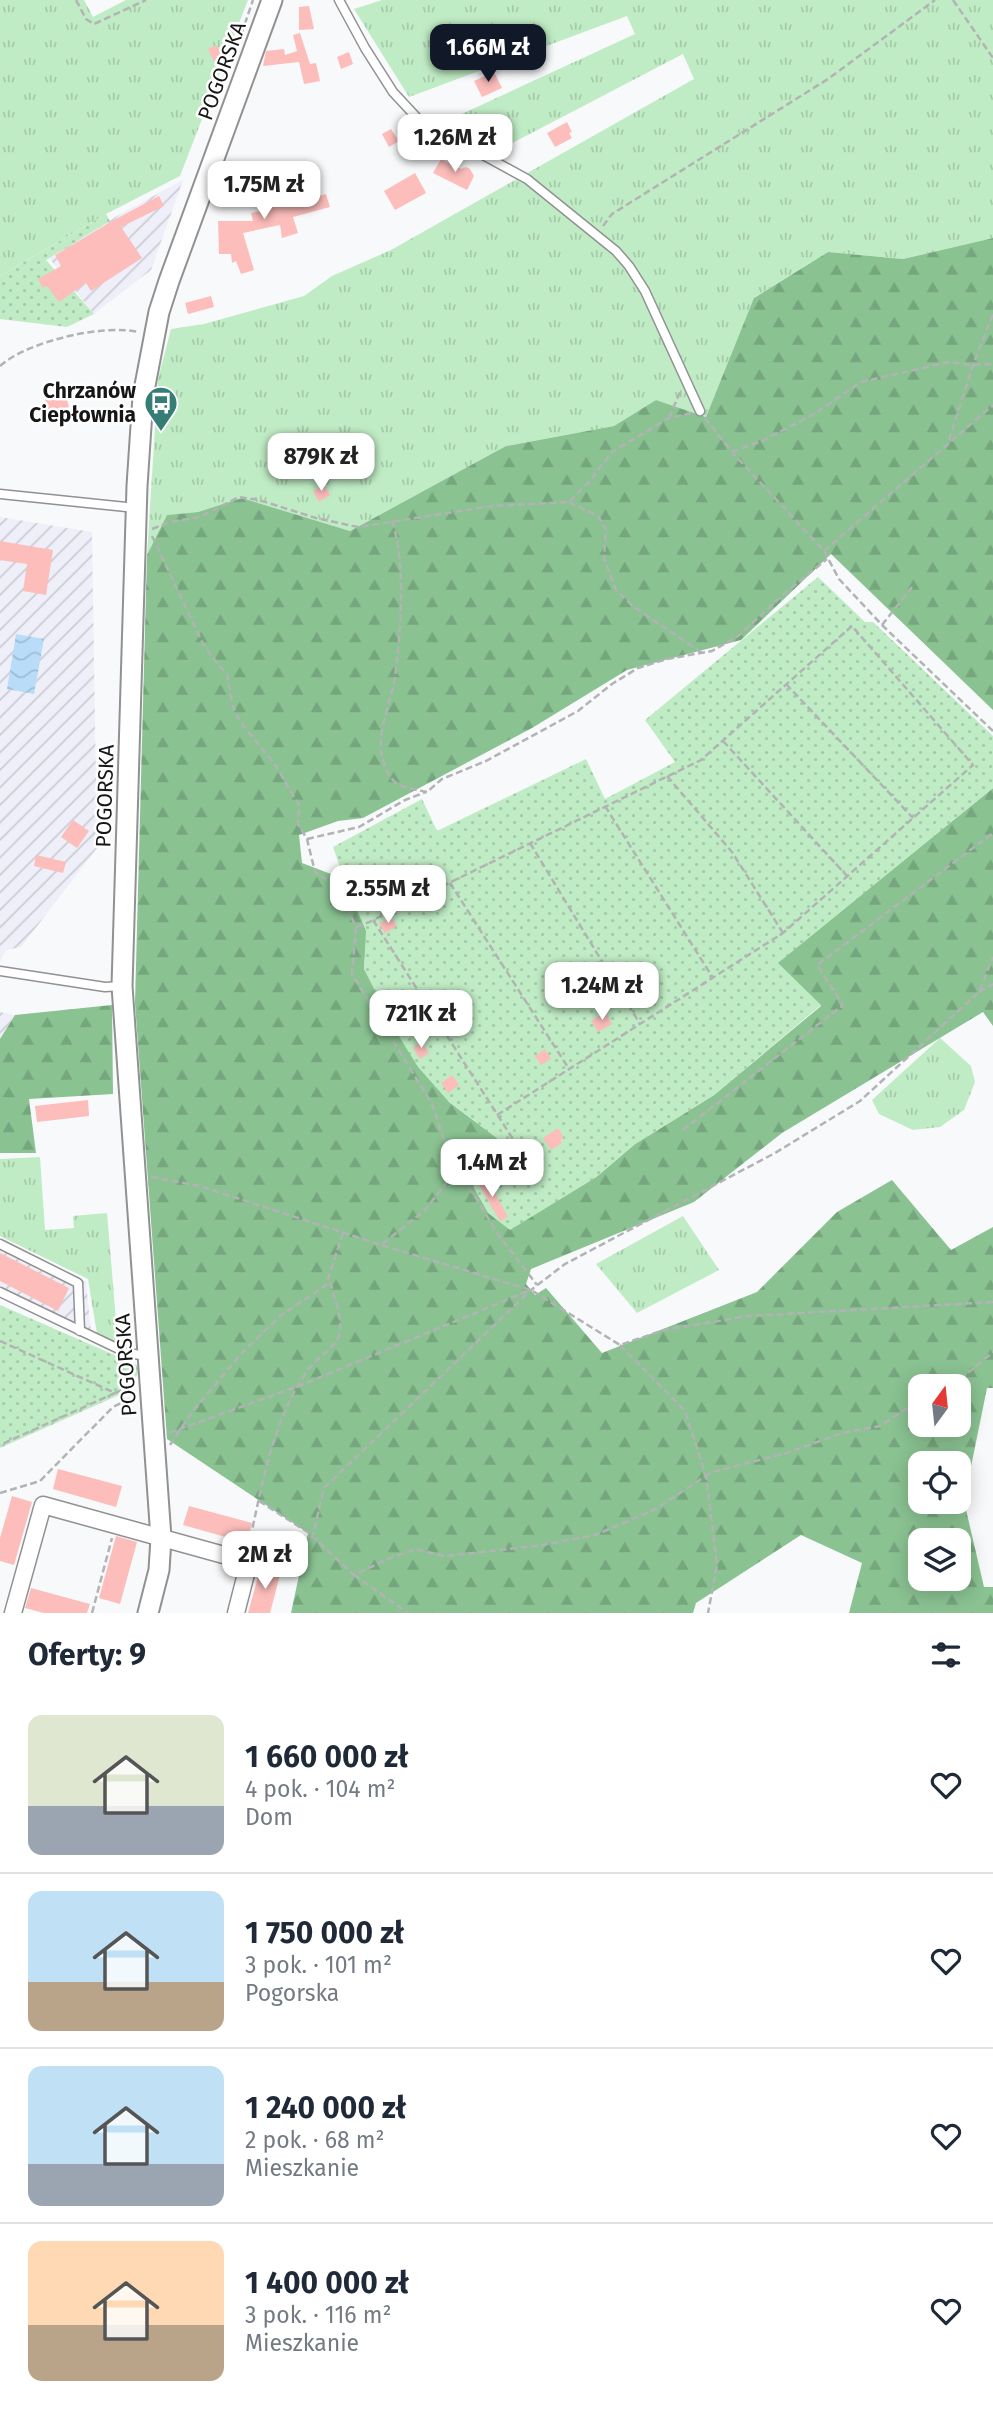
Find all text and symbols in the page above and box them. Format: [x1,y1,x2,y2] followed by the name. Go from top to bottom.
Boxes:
[192,18,252,124] street label: POGORSKA
[416,24,560,84] pin: 1.66M zł
[446,33,530,61] text: 1.66M zł
[383,114,527,174] pin: 1.26M zł
[413,123,497,151] text: 1.26M zł
[192,162,336,221] pin: 1.75M zł
[223,170,305,198] text: 1.75M zł
[29,378,136,428] place label: Chrzanów Ciepłownia
[142,384,180,433] bus stop icon: Chrzanów Ciepłownia
[256,434,386,493] pin: 879K zł
[284,442,358,470] text: 879K zł
[90,744,120,848] street label: POGORSKA
[316,866,460,925] pin: 2.55M zł
[346,874,430,902] text: 2.55M zł
[530,962,674,1022] pin: 1.24M zł
[561,971,643,999] text: 1.24M zł
[356,990,486,1050] pin: 721K zł
[385,999,457,1027] text: 721K zł
[427,1140,557,1199] pin: 1.4M zł
[457,1148,527,1176] text: 1.4M zł
[109,1313,143,1417] street label: POGORSKA
[908,1374,971,1437] north arrow
[908,1374,971,1591] map controls
[908,1451,971,1514] button: locate
[908,1528,971,1591] button: layers
[216,1532,314,1591] pin: 2M zł
[238,1540,292,1568] text: 2M zł
[927,1636,965,1674] icon: filters
[28,1637,146,1673] text: Oferty: 9
[245,1739,408,1775] text: 1 660 000 zł
[84,1743,168,1827] icon: home
[927,1766,965,1804] icon: heart
[245,1775,395,1803] text: 4 pok. · 104 m²
[245,1803,293,1831] text: Dom
[245,1915,404,1951] text: 1 750 000 zł
[84,1919,168,2003] icon: home
[927,1942,965,1980] icon: heart
[245,1951,392,1979] text: 3 pok. · 101 m²
[245,1979,339,2007] text: Pogorska
[245,2090,406,2126] text: 1 240 000 zł
[84,2094,168,2178] icon: home
[927,2117,965,2155] icon: heart
[245,2126,385,2154] text: 2 pok. · 68 m²
[245,2154,359,2182] text: Mieszkanie
[245,2265,409,2301] text: 1 400 000 zł
[84,2269,168,2353] icon: home
[927,2292,965,2330] icon: heart
[245,2301,392,2329] text: 3 pok. · 116 m²
[245,2329,359,2357] text: Mieszkanie

